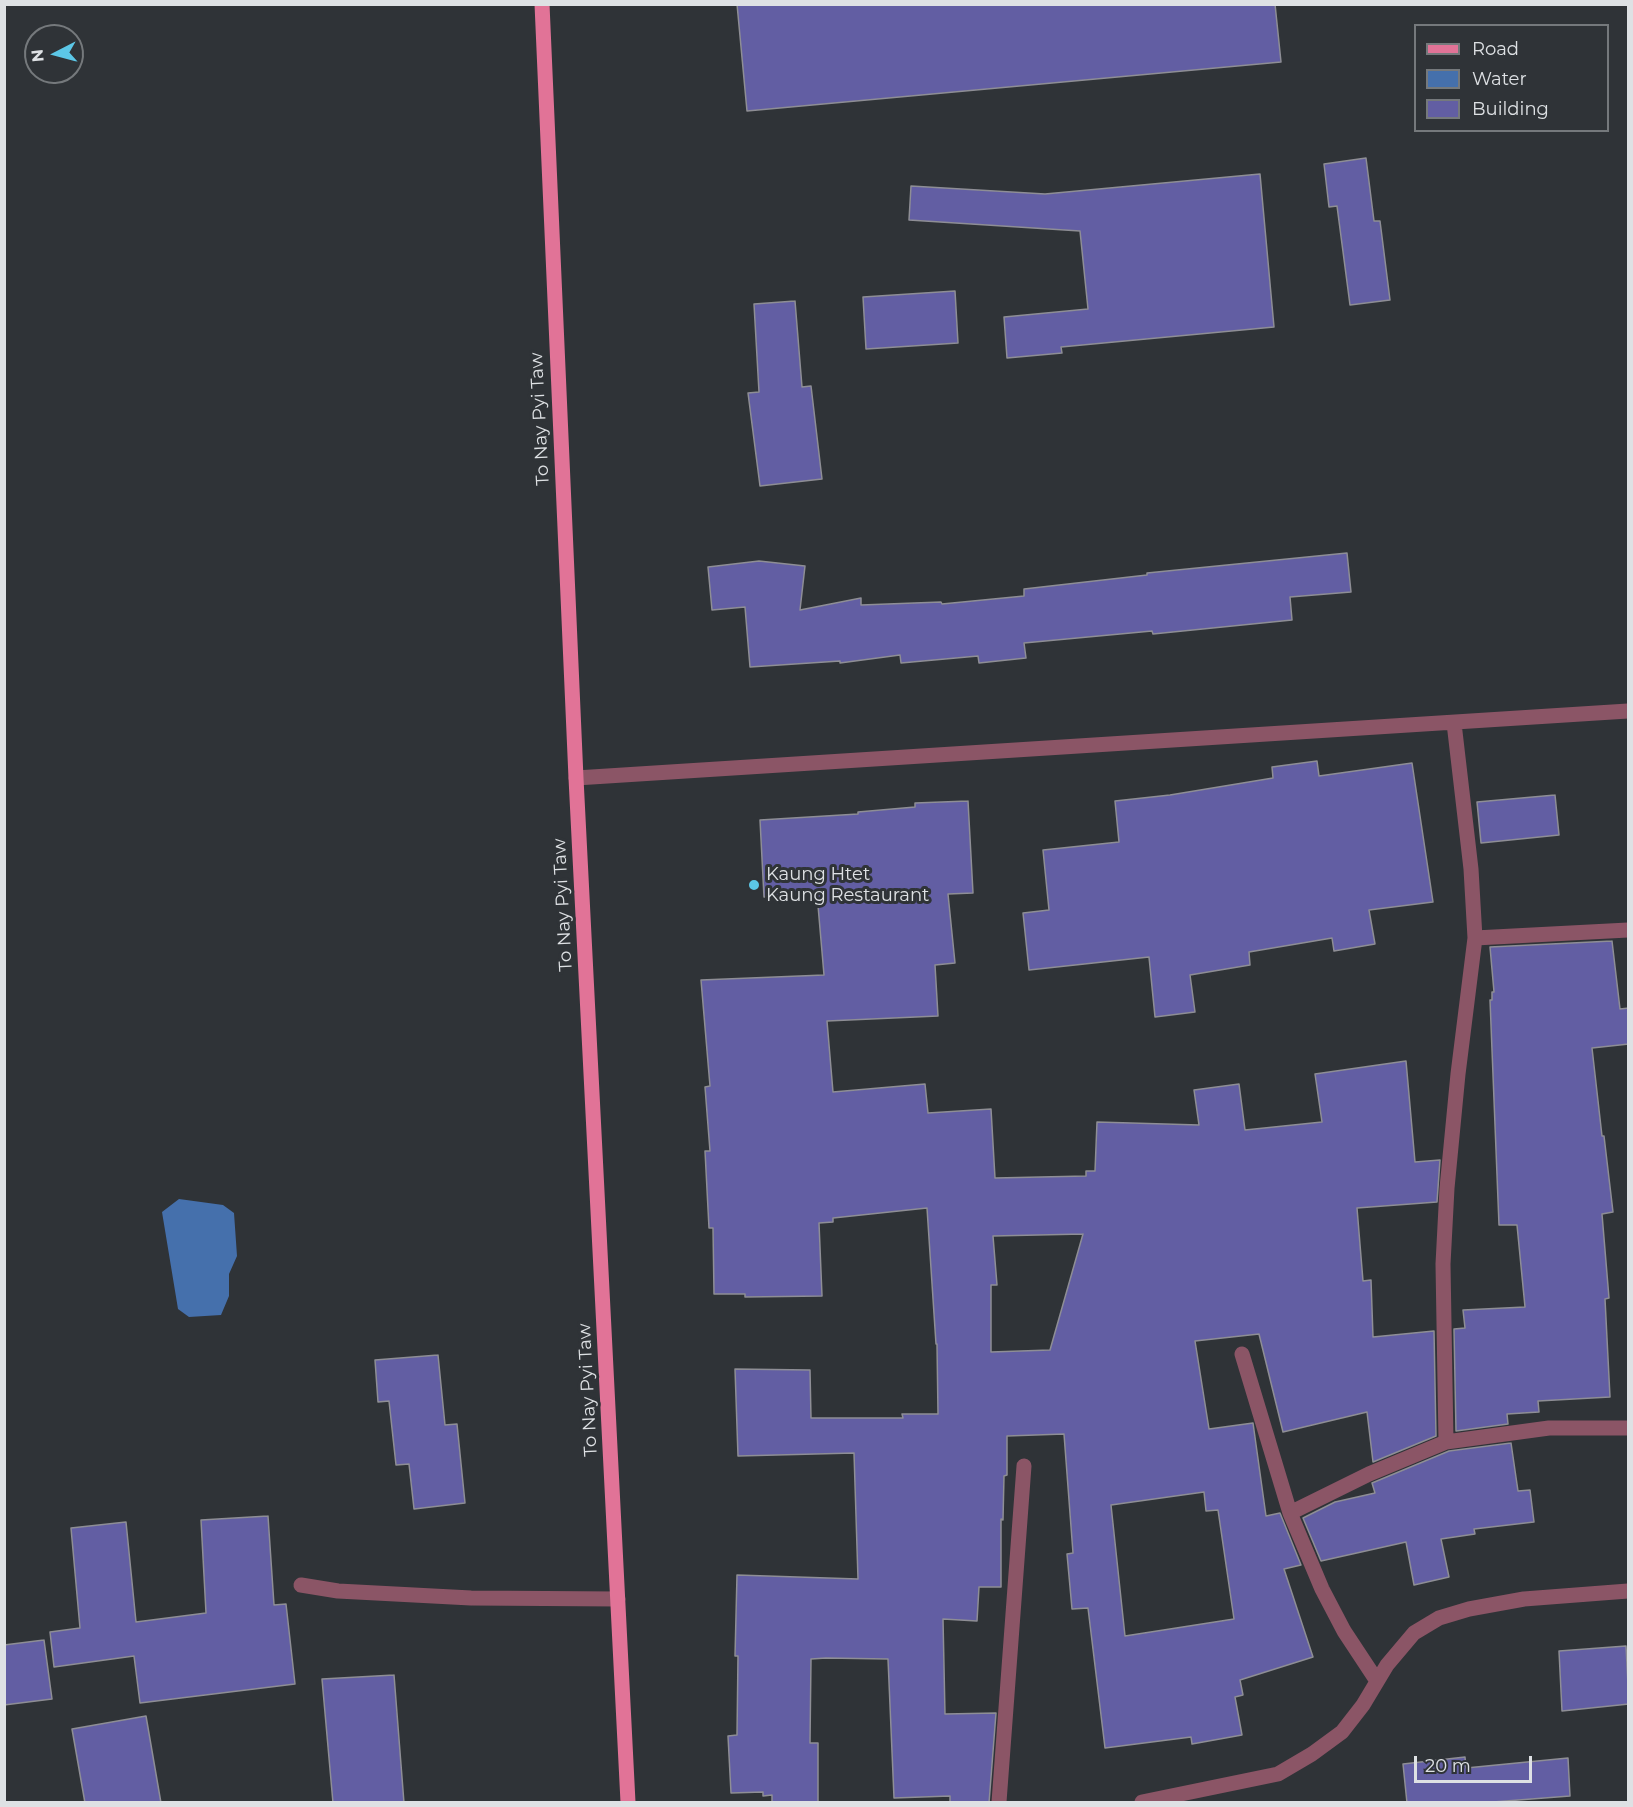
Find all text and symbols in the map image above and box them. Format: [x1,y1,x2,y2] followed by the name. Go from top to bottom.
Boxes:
[24,24,84,84] north arrow
[1414,24,1609,132] legend
[1472,38,1519,60] text: Road
[27,48,48,63] text: N
[1472,68,1527,90] text: Water
[1472,98,1549,120] text: Building
[526,352,554,486] street label: To Nay Pyi Taw
[549,838,577,972] street label: To Nay Pyi Taw
[766,864,929,906] place label: Kaung Htet Kaung Restaurant
[747,878,761,892] marker: Kaung Htet Kaung Restaurant
[574,1323,602,1457] street label: To Nay Pyi Taw
[1417,1744,1536,1782] scale bar
[1425,1755,1471,1777] text: 20 m

